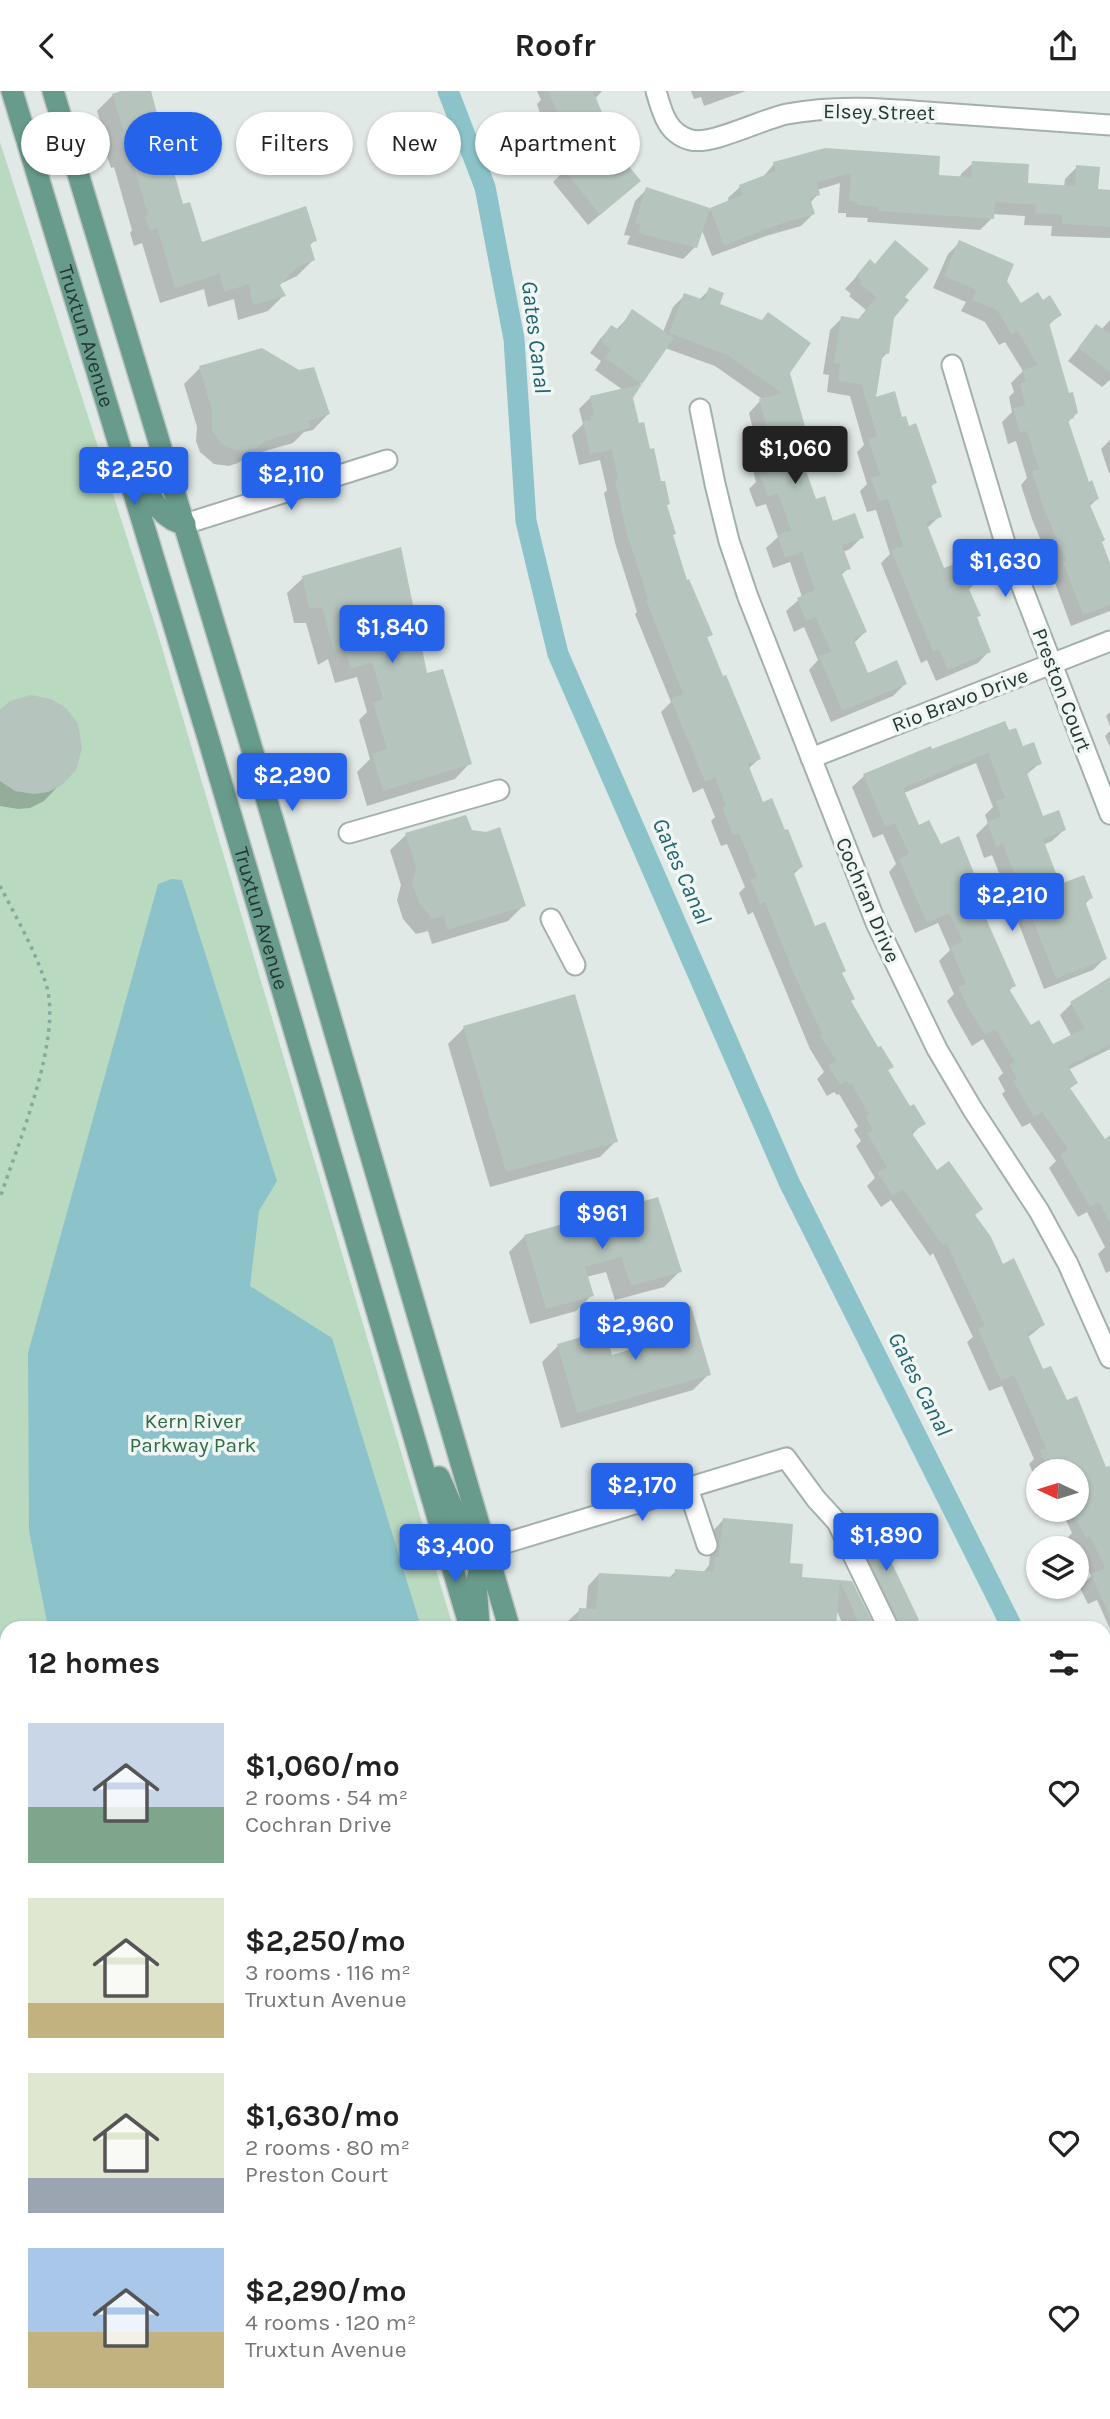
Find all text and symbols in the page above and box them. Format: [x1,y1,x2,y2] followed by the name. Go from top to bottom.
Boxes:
[28,27,66,65] icon: back
[514,27,596,64] text: Roofr
[1044,27,1082,65] icon: share
[823,99,935,125] street label: Elsey Street
[21,112,110,175] chip: Buy
[124,112,222,175] chip: Rent
[236,112,353,175] chip: Filters
[367,112,461,175] chip: New
[475,112,640,175] chip: Apartment
[53,262,119,410] street label: Truxtun Avenue
[516,279,556,395] water label: Gates Canal
[738,427,852,486] pin: $1,060
[759,435,831,462] text: $1,060
[77,447,191,507] pin: $2,250
[234,453,348,512] pin: $2,110
[95,456,173,483] text: $2,250
[258,461,324,488] text: $2,110
[948,539,1062,599] pin: $1,630
[969,548,1041,575] text: $1,630
[335,605,449,665] pin: $1,840
[356,614,428,641] text: $1,840
[1027,625,1097,755] street label: Preston Court
[889,663,1031,737] street label: Rio Bravo Drive
[235,753,349,813] pin: $2,290
[253,762,331,789] text: $2,290
[647,814,717,928] water label: Gates Canal
[831,834,905,966] street label: Cochran Drive
[229,844,294,992] street label: Truxtun Avenue
[955,873,1069,933] pin: $2,210
[976,882,1048,909] text: $2,210
[561,1191,643,1251] pin: $961
[576,1200,628,1227] text: $961
[578,1303,692,1362] pin: $2,960
[596,1311,674,1338] text: $2,960
[882,1327,958,1441] water label: Gates Canal
[130,1409,257,1457] park label: Kern River Parkway Park
[1026,1459,1088,1523] north arrow
[1026,1459,1089,1599] map controls
[585,1463,699,1523] pin: $2,170
[607,1472,677,1499] text: $2,170
[829,1513,943,1573] pin: $1,890
[849,1522,923,1549] text: $1,890
[398,1525,512,1584] pin: $3,400
[416,1533,494,1560] text: $3,400
[1026,1536,1089,1599] button: layers
[1045,1644,1083,1682] icon: filters
[28,1645,160,1681] text: 12 homes
[245,1748,400,1784] text: $1,060/mo
[84,1751,168,1835] icon: home
[1045,1774,1083,1812] icon: heart
[245,1784,408,1811] text: 2 rooms · 54 m²
[245,1811,391,1838] text: Cochran Drive
[245,1923,406,1959] text: $2,250/mo
[84,1926,168,2010] icon: home
[1045,1949,1083,1987] icon: heart
[245,1959,411,1986] text: 3 rooms · 116 m²
[245,1986,406,2013] text: Truxtun Avenue
[245,2098,399,2134] text: $1,630/mo
[84,2101,168,2185] icon: home
[1045,2124,1083,2162] icon: heart
[245,2134,410,2161] text: 2 rooms · 80 m²
[245,2161,388,2188] text: Preston Court
[245,2273,406,2309] text: $2,290/mo
[84,2276,168,2360] icon: home
[1045,2299,1083,2337] icon: heart
[245,2309,416,2336] text: 4 rooms · 120 m²
[245,2336,406,2363] text: Truxtun Avenue

